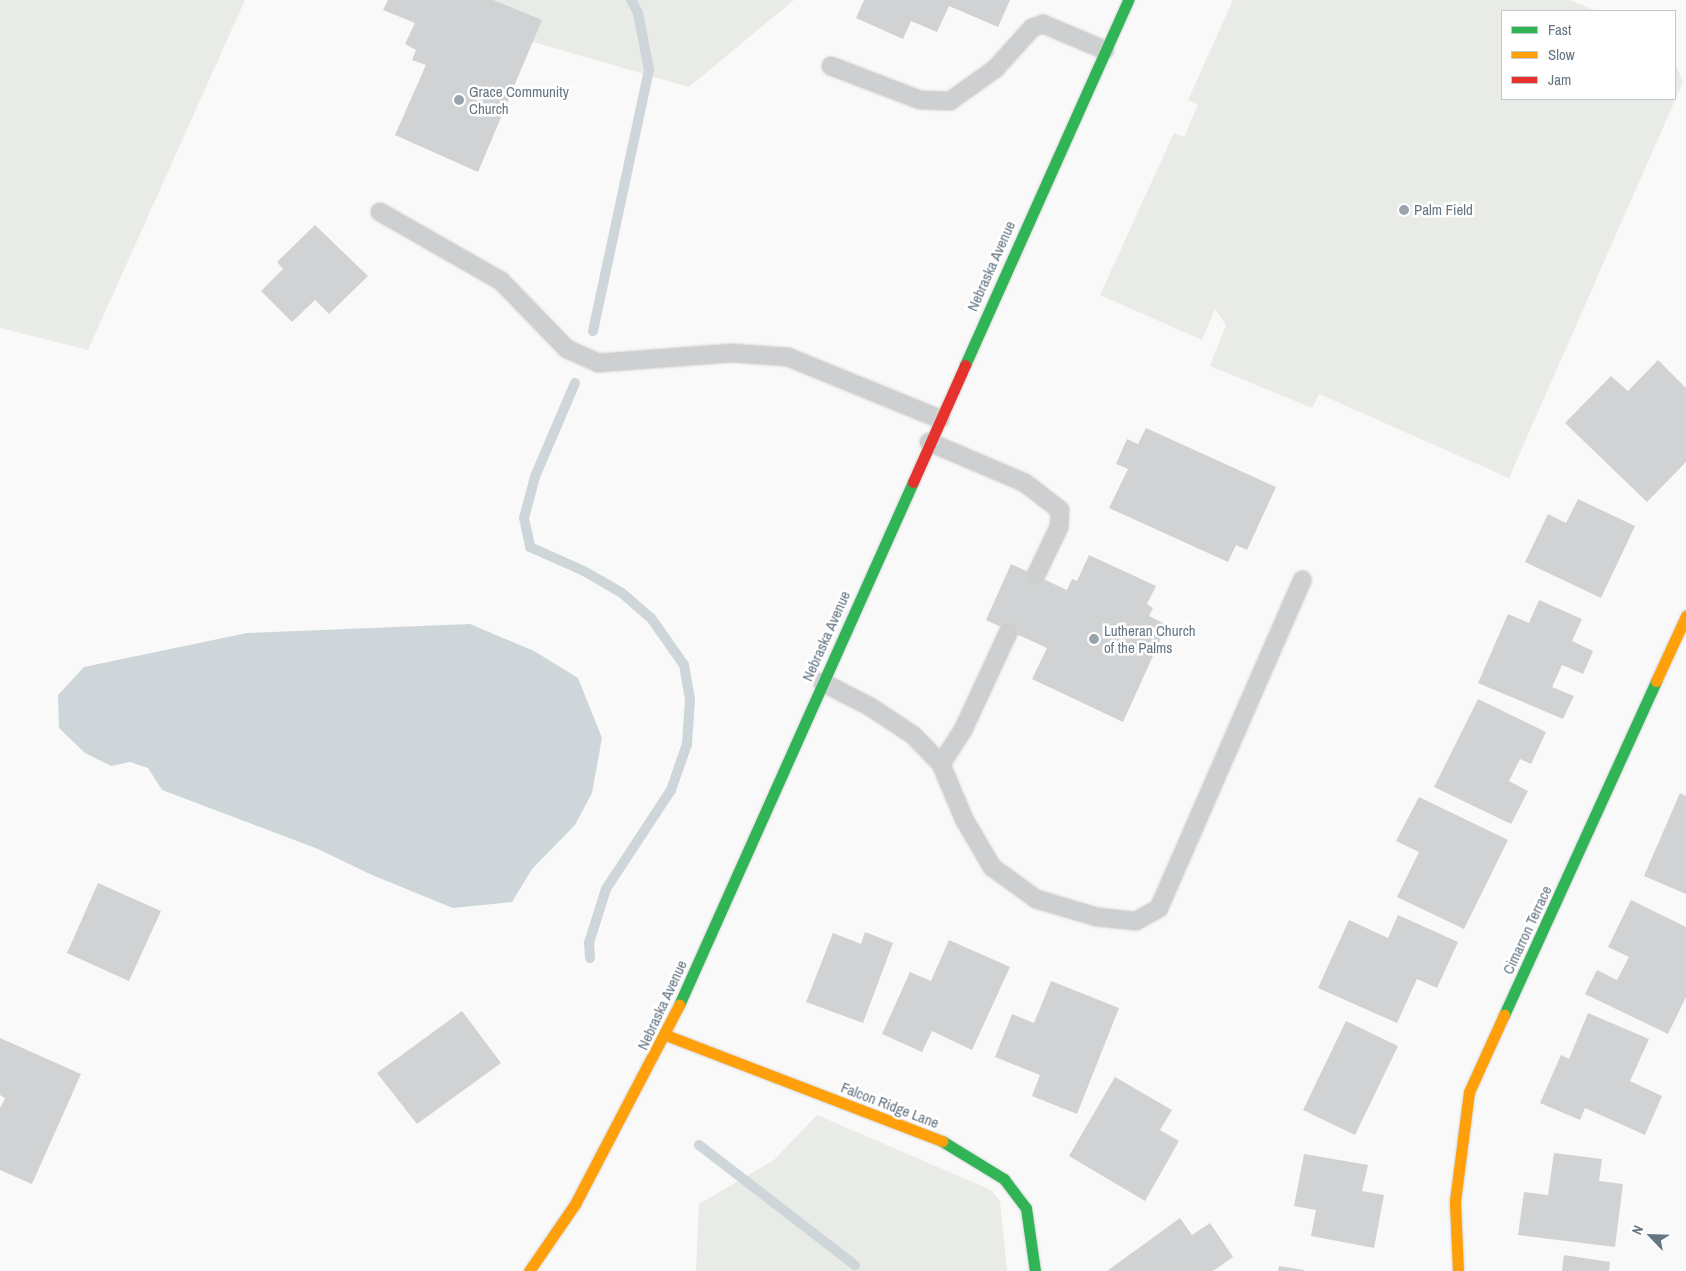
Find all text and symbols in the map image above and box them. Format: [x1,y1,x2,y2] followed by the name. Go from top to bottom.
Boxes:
[1501,10,1676,100] legend
[1548,19,1571,40] text: Fast
[1548,44,1575,65] text: Slow
[1548,69,1571,90] text: Jam
[469,82,569,117] place label: Grace Community Church
[453,94,465,106] marker: Grace Community Church
[1414,201,1473,219] place label: Palm Field
[1398,204,1410,216] marker: Palm Field
[963,218,1019,314] street label: Nebraska Avenue
[798,588,854,684] street label: Nebraska Avenue
[1104,621,1196,656] place label: Lutheran Church of the Palms
[1088,633,1100,645] marker: Lutheran Church of the Palms
[1499,883,1555,977] street label: Cimarron Terrace
[633,957,691,1053] street label: Nebraska Avenue
[839,1078,941,1132] street label: Falcon Ridge Lane
[1626,1211,1676,1261] north arrow
[1627,1222,1647,1237] text: N

